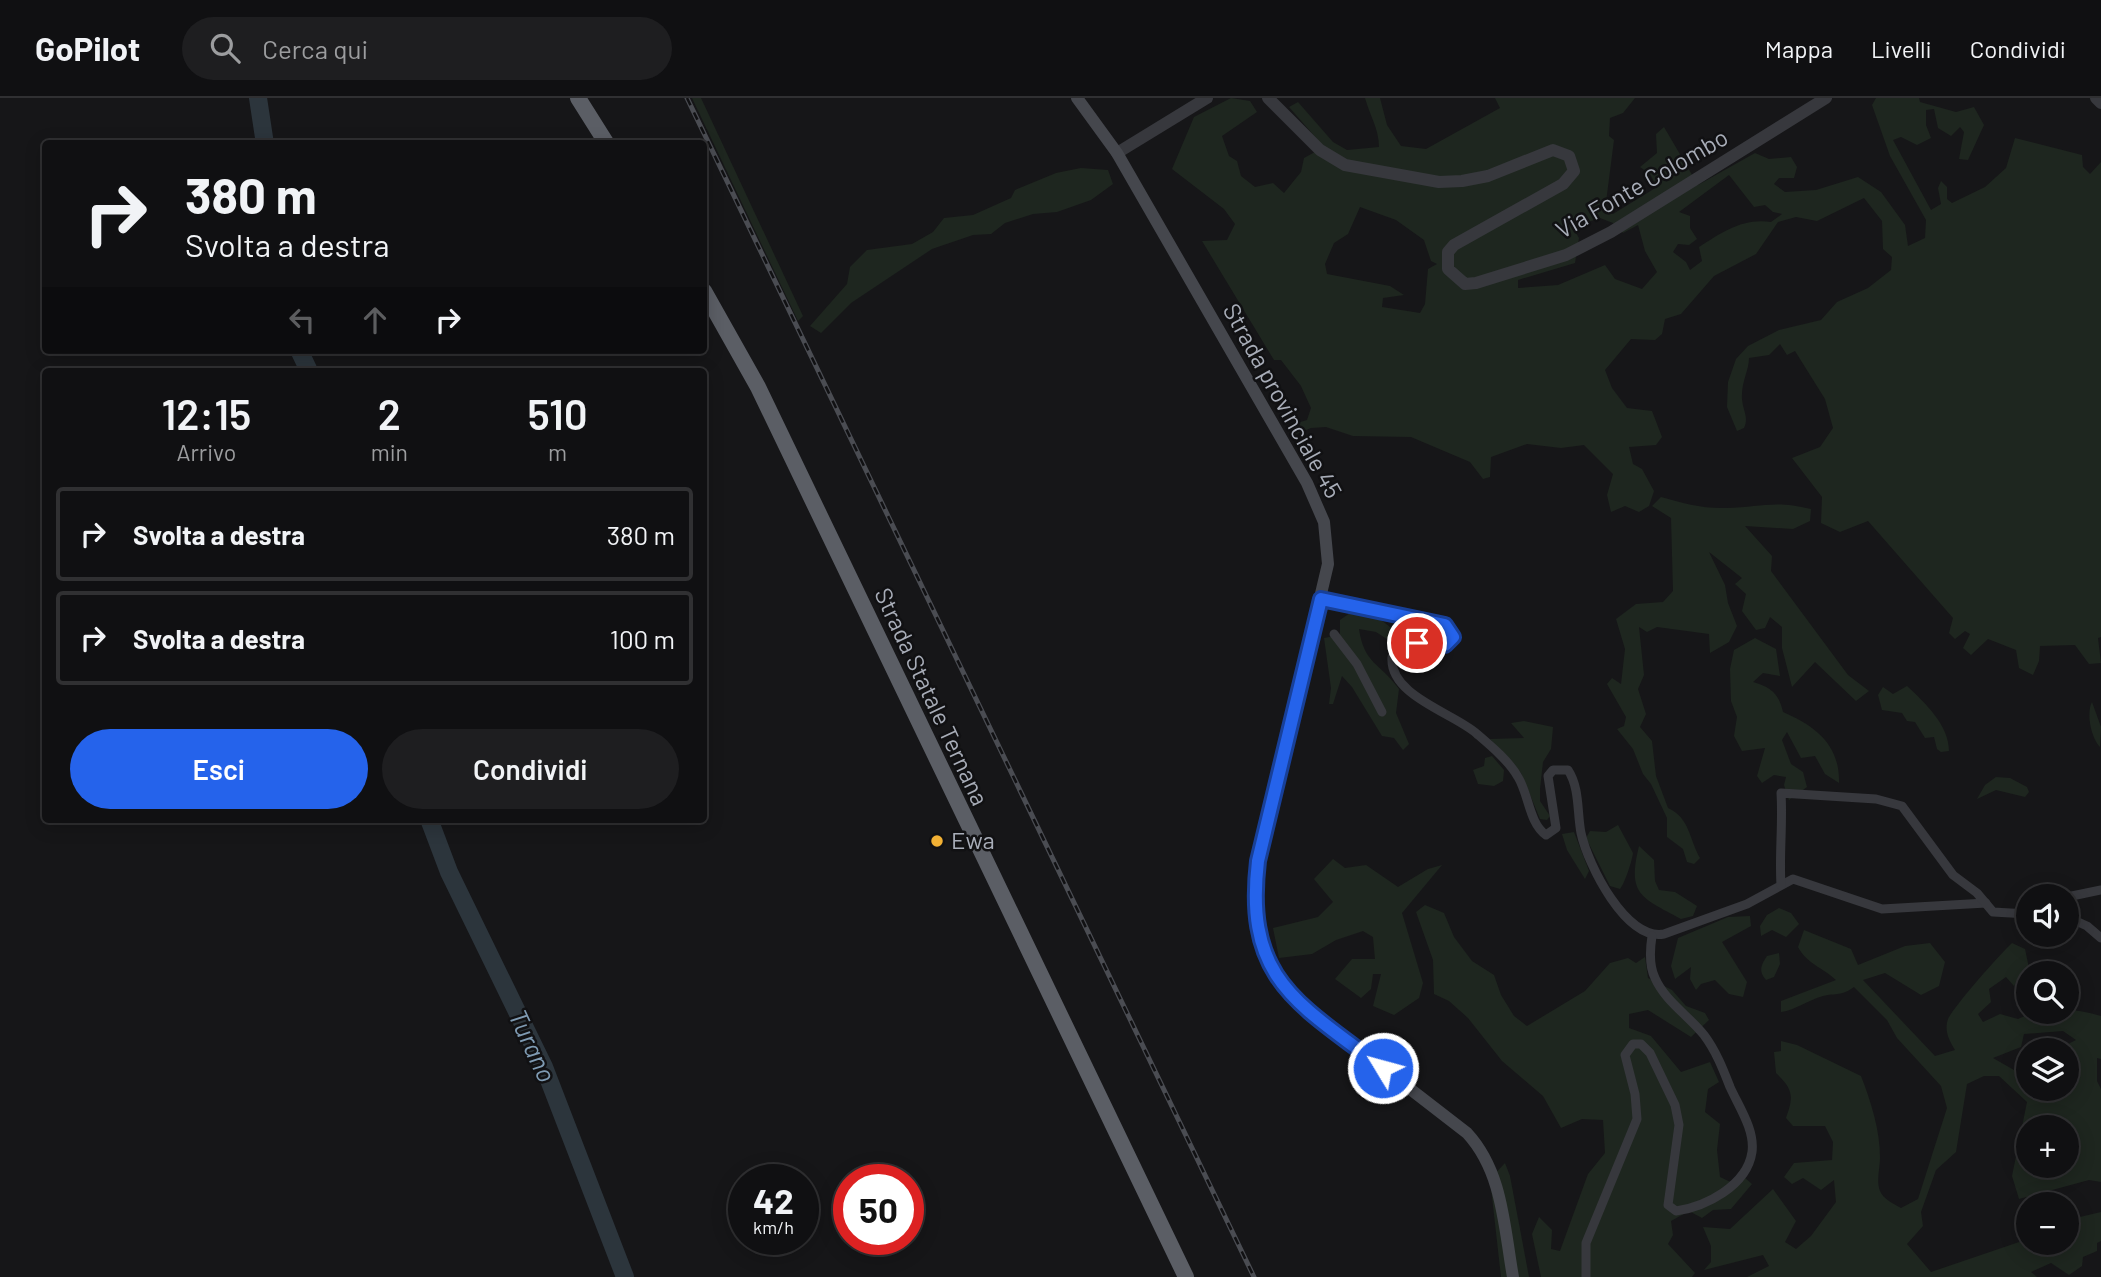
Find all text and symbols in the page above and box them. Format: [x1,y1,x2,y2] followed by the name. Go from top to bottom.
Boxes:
[182,17,672,80] search box
[35,28,140,68] text: GoPilot
[206,29,244,67] icon: search
[262,33,368,64] text: Cerca qui
[1765,34,1833,63] text: Mappa
[1871,34,1932,63] text: Livelli
[1970,34,2066,63] text: Condividi
[1550,122,1733,244] street label: Via Fonte Colombo
[185,165,317,224] text: 380 m
[70,168,161,259] icon: right
[185,225,389,263] text: Svolta a destra
[1218,298,1349,503] street label: Strada provinciale 45
[283,301,321,339] icon: left
[356,301,394,339] icon: ahead
[429,301,467,339] icon: right
[161,388,251,438] text: 12:15
[378,388,401,438] text: 2
[527,388,588,438] text: 510
[177,438,236,466] text: Arrivo
[371,438,408,466] text: min
[548,438,567,466] text: m
[74,515,112,553] icon: right
[133,519,305,550] text: Svolta a destra
[607,519,675,550] text: 380 m
[869,583,996,810] street label: Strada Statale Ternana
[1387,613,1447,673] pin
[74,619,112,657] icon: right
[133,623,305,654] text: Svolta a destra
[610,623,675,654] text: 100 m
[1398,624,1436,662] icon: arrive
[70,729,368,809] button: Esci
[382,729,679,809] button: Condividi
[951,825,995,854] place label: Ewa
[929,833,945,849] marker: Ewa
[2016,884,2079,1255] map controls
[2016,884,2079,947] button: sound
[2016,961,2079,1024] button: search
[503,1004,564,1087] water label: Turano
[1346,1031,1420,1105] position arrow
[2016,1038,2079,1101] button: layers
[2016,1115,2079,1178] button: +
[833,1164,924,1255] speed limit sign: 50
[753,1179,794,1221] text: 42
[2016,1192,2079,1255] button: −
[753,1216,794,1238] text: km/h

